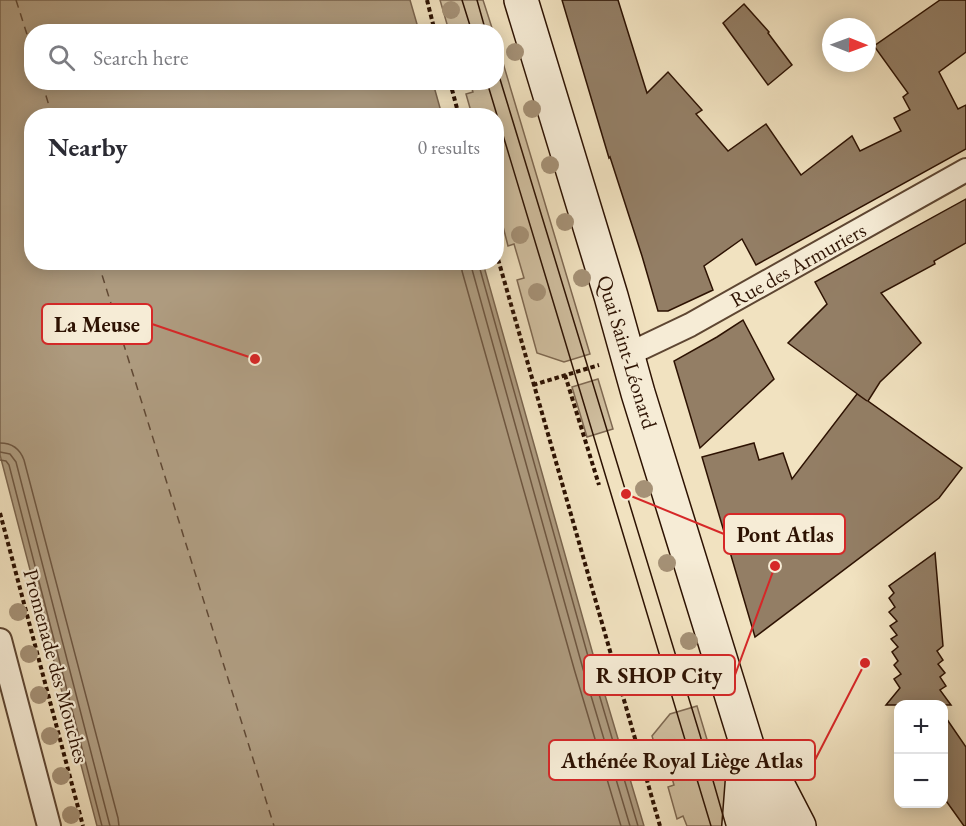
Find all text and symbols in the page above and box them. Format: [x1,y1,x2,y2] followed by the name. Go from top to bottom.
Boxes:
[822,18,876,72] north arrow
[24,24,504,90] search box
[45,41,78,74] icon: search
[93,43,188,72] text: Search here
[48,130,128,164] text: Nearby
[417,134,480,160] text: 0 results
[725,216,871,313] street label: Rue des Armuriers
[590,272,664,433] street label: Quai Saint-Léonard
[42,304,152,344] callout: La Meuse
[54,310,140,339] text: La Meuse
[724,514,845,554] callout: Pont Atlas
[736,520,834,549] text: Pont Atlas
[18,566,95,766] street label: Promenade des Mouches
[584,655,735,695] callout: R SHOP City
[596,661,723,690] text: R SHOP City
[894,700,948,808] map controls
[894,700,948,754] button: +
[549,740,815,780] callout: Athénée Royal Liège Atlas
[560,746,803,775] text: Athénée Royal Liège Atlas
[894,754,948,808] button: −

